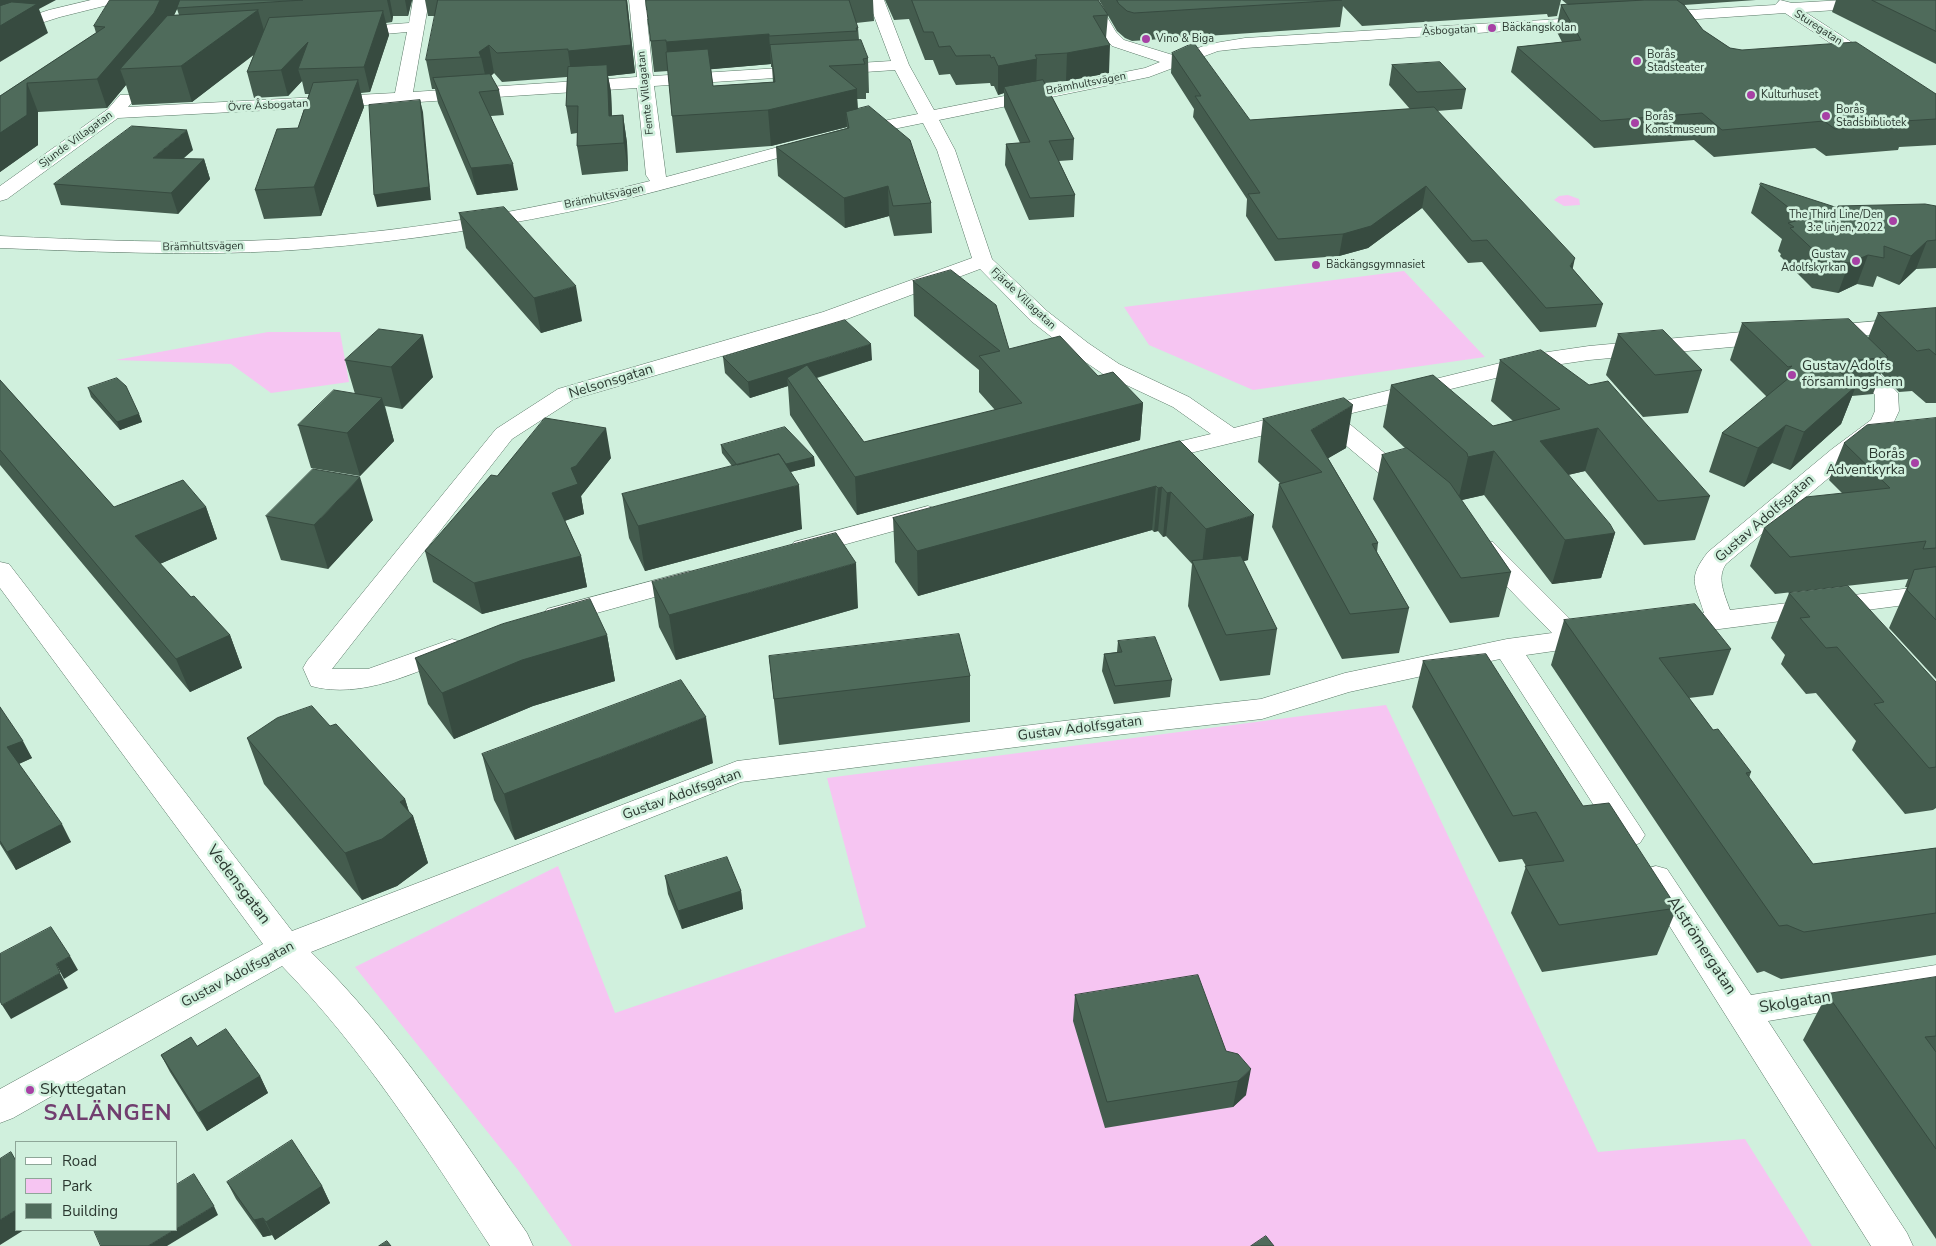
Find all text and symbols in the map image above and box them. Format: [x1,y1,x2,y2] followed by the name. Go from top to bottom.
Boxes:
[1791,8,1845,48] street label: Sturegatan
[1502,21,1576,35] place label: Bäckängskolan
[1486,22,1498,34] marker: Bäckängskolan
[1422,23,1476,39] street label: Åsbogatan
[1156,32,1214,46] place label: Vino & Biga
[1140,33,1152,45] marker: Vino & Biga
[1647,48,1704,74] place label: Borås Stadsteater
[635,50,657,136] street label: Femte Villagatan
[1631,55,1643,67] marker: Borås Stadsteater
[1045,70,1127,98] street label: Brämhultsvägen
[1761,88,1818,102] place label: Kulturhuset
[1745,89,1757,101] marker: Kulturhuset
[227,97,309,115] street label: Övre Åsbogatan
[1836,103,1907,129] place label: Borås Stadsbibliotek
[37,109,115,171] street label: Sjunde Villagatan
[1645,110,1716,136] place label: Borås Konstmuseum
[1820,110,1832,122] marker: Borås Stadsbibliotek
[1629,117,1641,129] marker: Borås Konstmuseum
[563,182,645,212] street label: Brämhultsvägen
[1789,208,1883,234] place label: The Third Line/Den 3:e linjen, 2022
[1887,215,1899,227] marker: The Third Line/Den 3:e linjen, 2022
[162,240,244,254] street label: Brämhultsvägen
[1781,248,1846,274] place label: Gustav Adolfskyrkan
[1850,255,1862,267] marker: Gustav Adolfskyrkan
[1326,258,1425,272] place label: Bäckängsgymnasiet
[1310,259,1322,271] marker: Bäckängsgymnasiet
[988,265,1058,333] street label: Fjärde Villagatan
[1802,359,1903,392] place label: Gustav Adolfs församlingshem
[567,361,655,403] street label: Nelsonsgatan
[1786,369,1798,381] marker: Gustav Adolfs församlingshem
[1826,447,1905,480] place label: Borås Adventkyrka
[1909,457,1921,469] marker: Borås Adventkyrka
[1712,472,1818,566] street label: Gustav Adolfsgatan
[1017,713,1143,745] street label: Gustav Adolfsgatan
[620,766,744,824] street label: Gustav Adolfsgatan
[202,842,274,928] street label: Vedensgatan
[1662,893,1740,999] street label: Alströmergatan
[179,938,297,1012] street label: Gustav Adolfsgatan
[1758,988,1832,1018] street label: Skolgatan
[40,1080,126,1100] place label: Skyttegatan
[24,1084,36,1096] marker: Skyttegatan
[43,1102,173,1128] district label: SALÄNGEN
[15,1141,178,1231] legend
[62,1151,97,1171] text: Road
[62,1176,92,1196] text: Park
[62,1201,118,1221] text: Building

